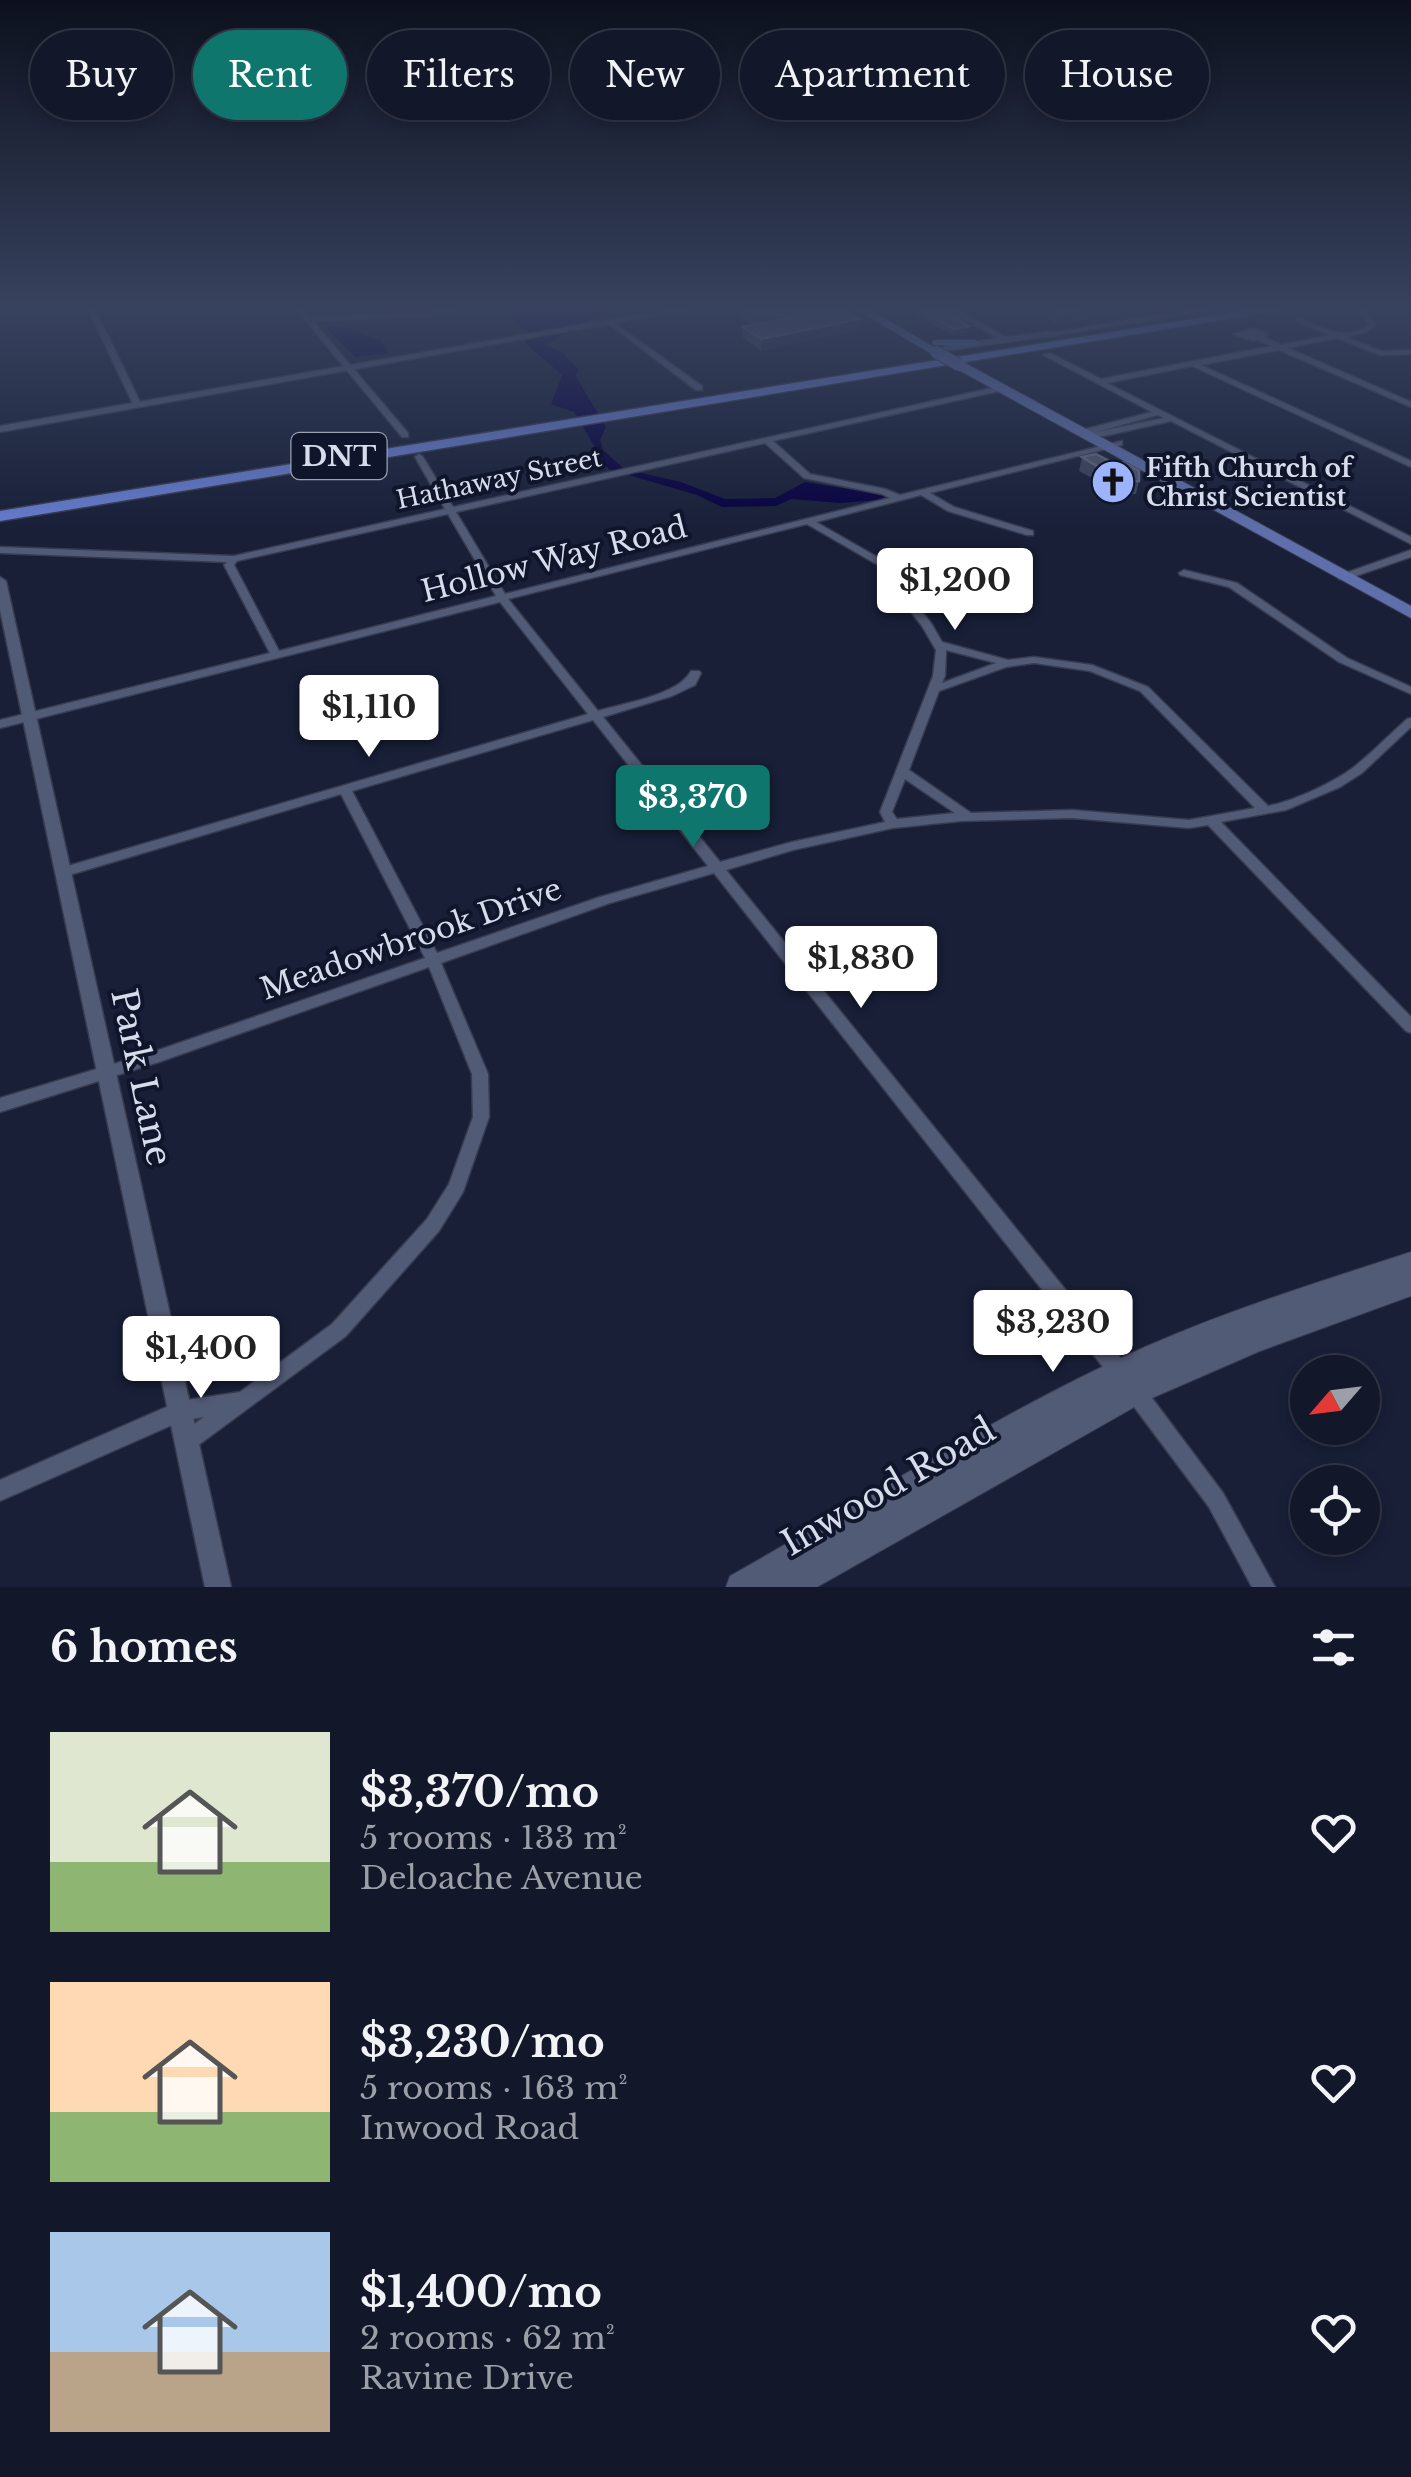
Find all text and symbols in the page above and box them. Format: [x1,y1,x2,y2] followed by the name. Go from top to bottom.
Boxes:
[30,30,173,120] chip: Buy
[193,30,347,120] chip: Rent
[367,30,550,120] chip: Filters
[570,30,720,120] chip: New
[740,30,1005,120] chip: Apartment
[1025,30,1209,120] chip: House
[292,433,386,479] road number: DNT
[394,442,605,516] street label: Hathaway Street
[1146,453,1355,513] place label: Fifth Church of Christ Scientist
[1090,459,1136,505] church icon: Fifth Church of Christ Scientist
[417,508,691,610] street label: Hollow Way Road
[874,548,1036,633] pin: $1,200
[899,560,1011,600] text: $1,200
[288,675,450,760] pin: $1,110
[321,687,417,727] text: $1,110
[612,765,774,850] pin: $3,370
[638,777,748,817] text: $3,370
[256,870,566,1008] street label: Meadowbrook Drive
[780,926,942,1011] pin: $1,830
[807,938,915,978] text: $1,830
[102,985,182,1169] street label: Park Lane
[972,1290,1134,1375] pin: $3,230
[996,1302,1110,1342] text: $3,230
[120,1316,282,1401] pin: $1,400
[145,1328,257,1368] text: $1,400
[1290,1355,1380,1445] north arrow
[1290,1355,1380,1555] map controls
[773,1407,1003,1565] street label: Inwood Road
[1290,1465,1380,1555] button: locate
[1306,1620,1361,1675] icon: filters
[50,1621,238,1673] text: 6 homes
[360,1766,599,1818] text: $3,370/mo
[130,1772,250,1892] icon: home
[1306,1805,1361,1860] icon: heart
[360,1818,627,1858] text: 5 rooms · 133 m²
[360,1858,643,1898] text: Deloache Avenue
[360,2016,605,2068] text: $3,230/mo
[130,2022,250,2142] icon: home
[1306,2055,1361,2110] icon: heart
[360,2068,628,2108] text: 5 rooms · 163 m²
[360,2108,579,2148] text: Inwood Road
[360,2266,602,2318] text: $1,400/mo
[130,2272,250,2392] icon: home
[1306,2305,1361,2360] icon: heart
[360,2318,615,2358] text: 2 rooms · 62 m²
[360,2358,574,2398] text: Ravine Drive

